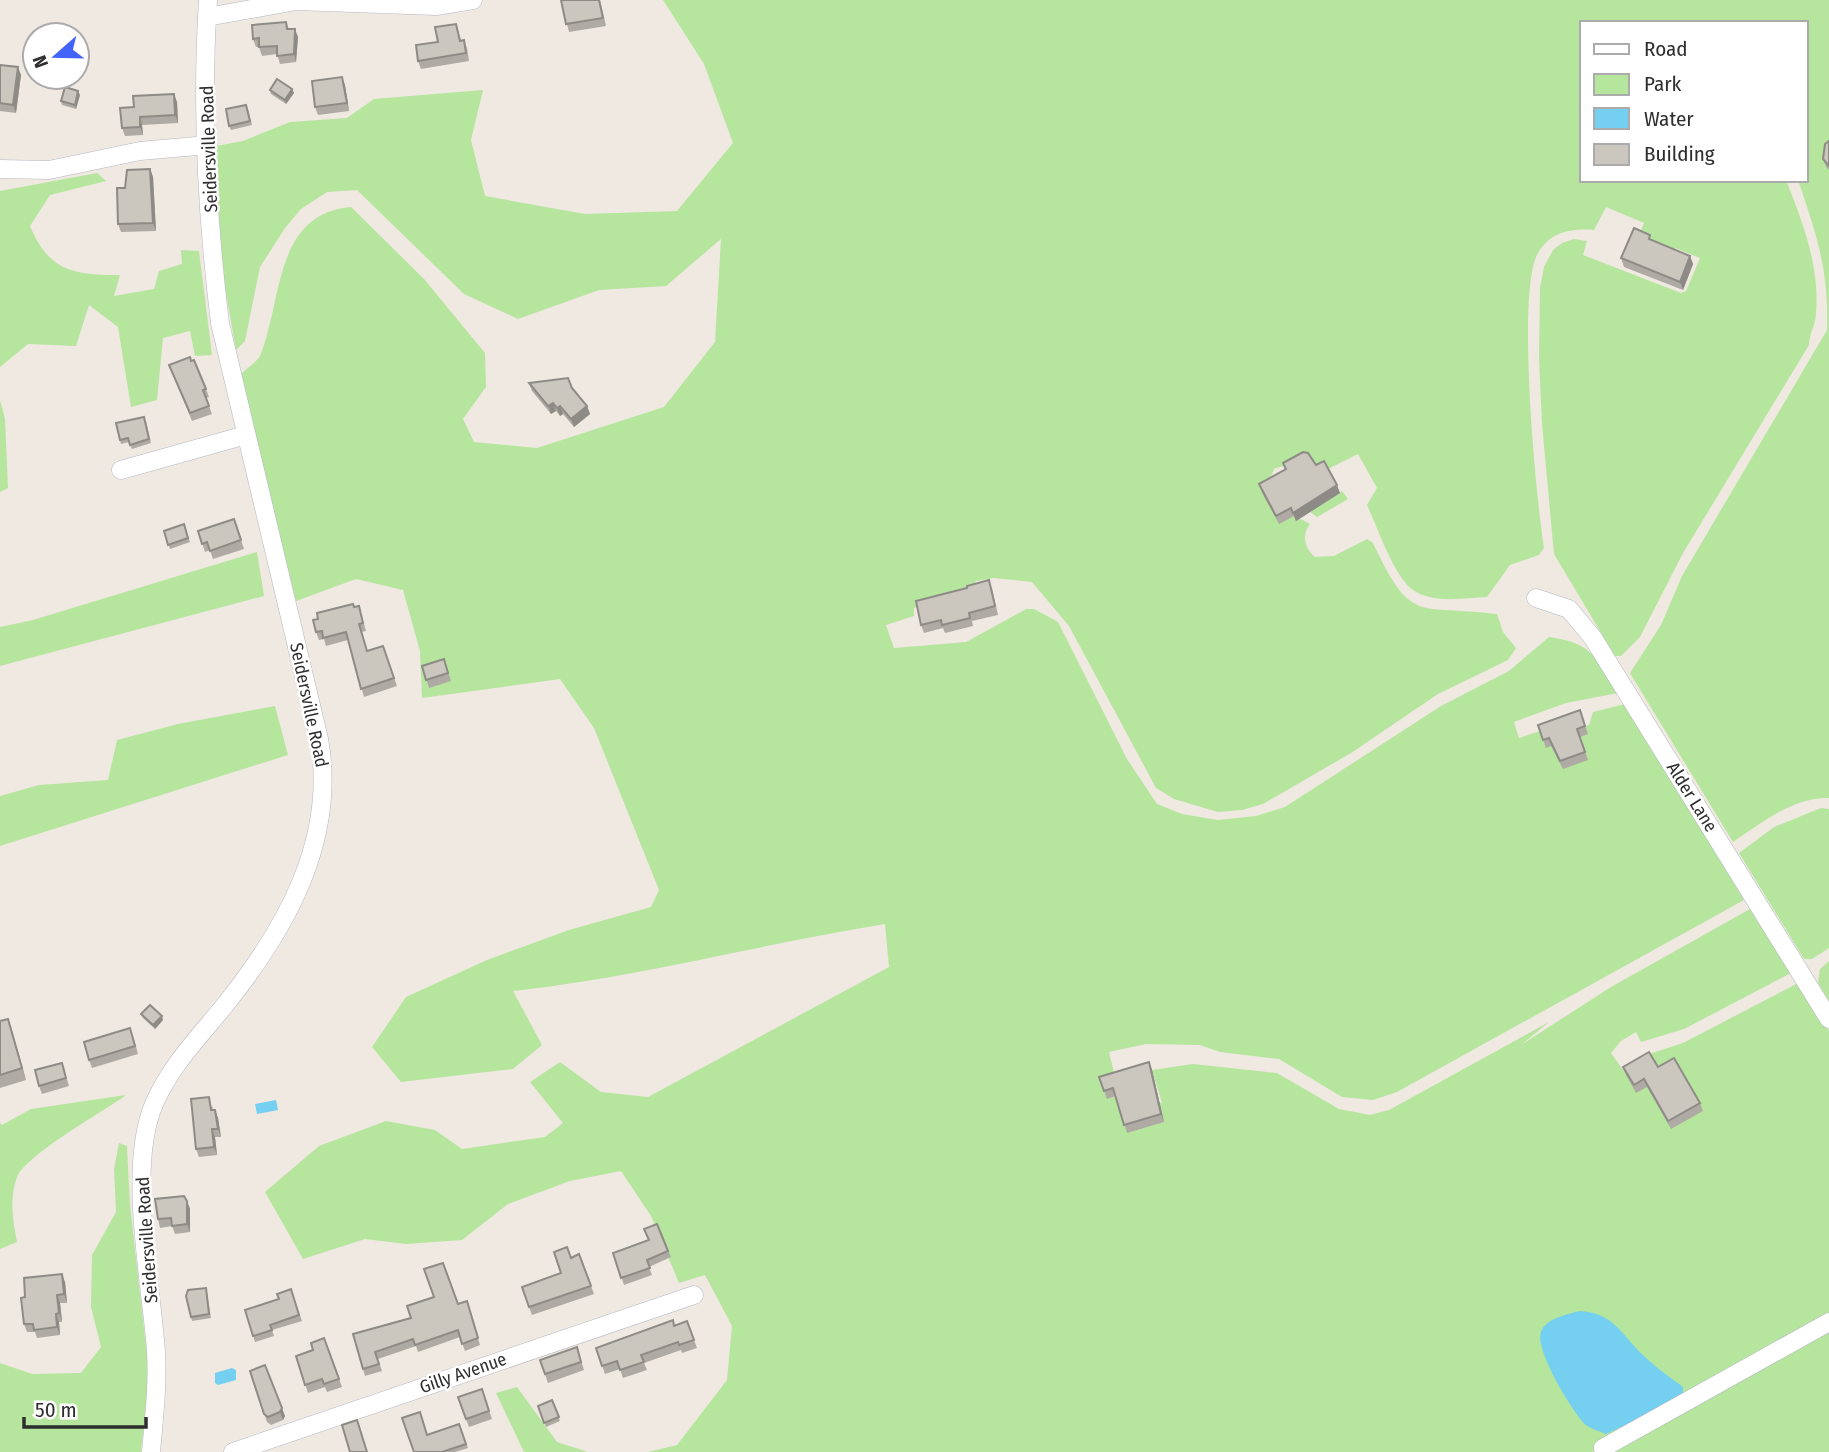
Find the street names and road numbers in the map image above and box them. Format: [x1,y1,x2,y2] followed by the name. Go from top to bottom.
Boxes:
[196,85,222,213] street label: Seidersville Road
[285,641,333,769] street label: Seidersville Road
[1662,758,1722,836] street label: Alder Lane
[132,1176,162,1304] street label: Seidersville Road
[417,1348,509,1398] street label: Gilly Avenue

